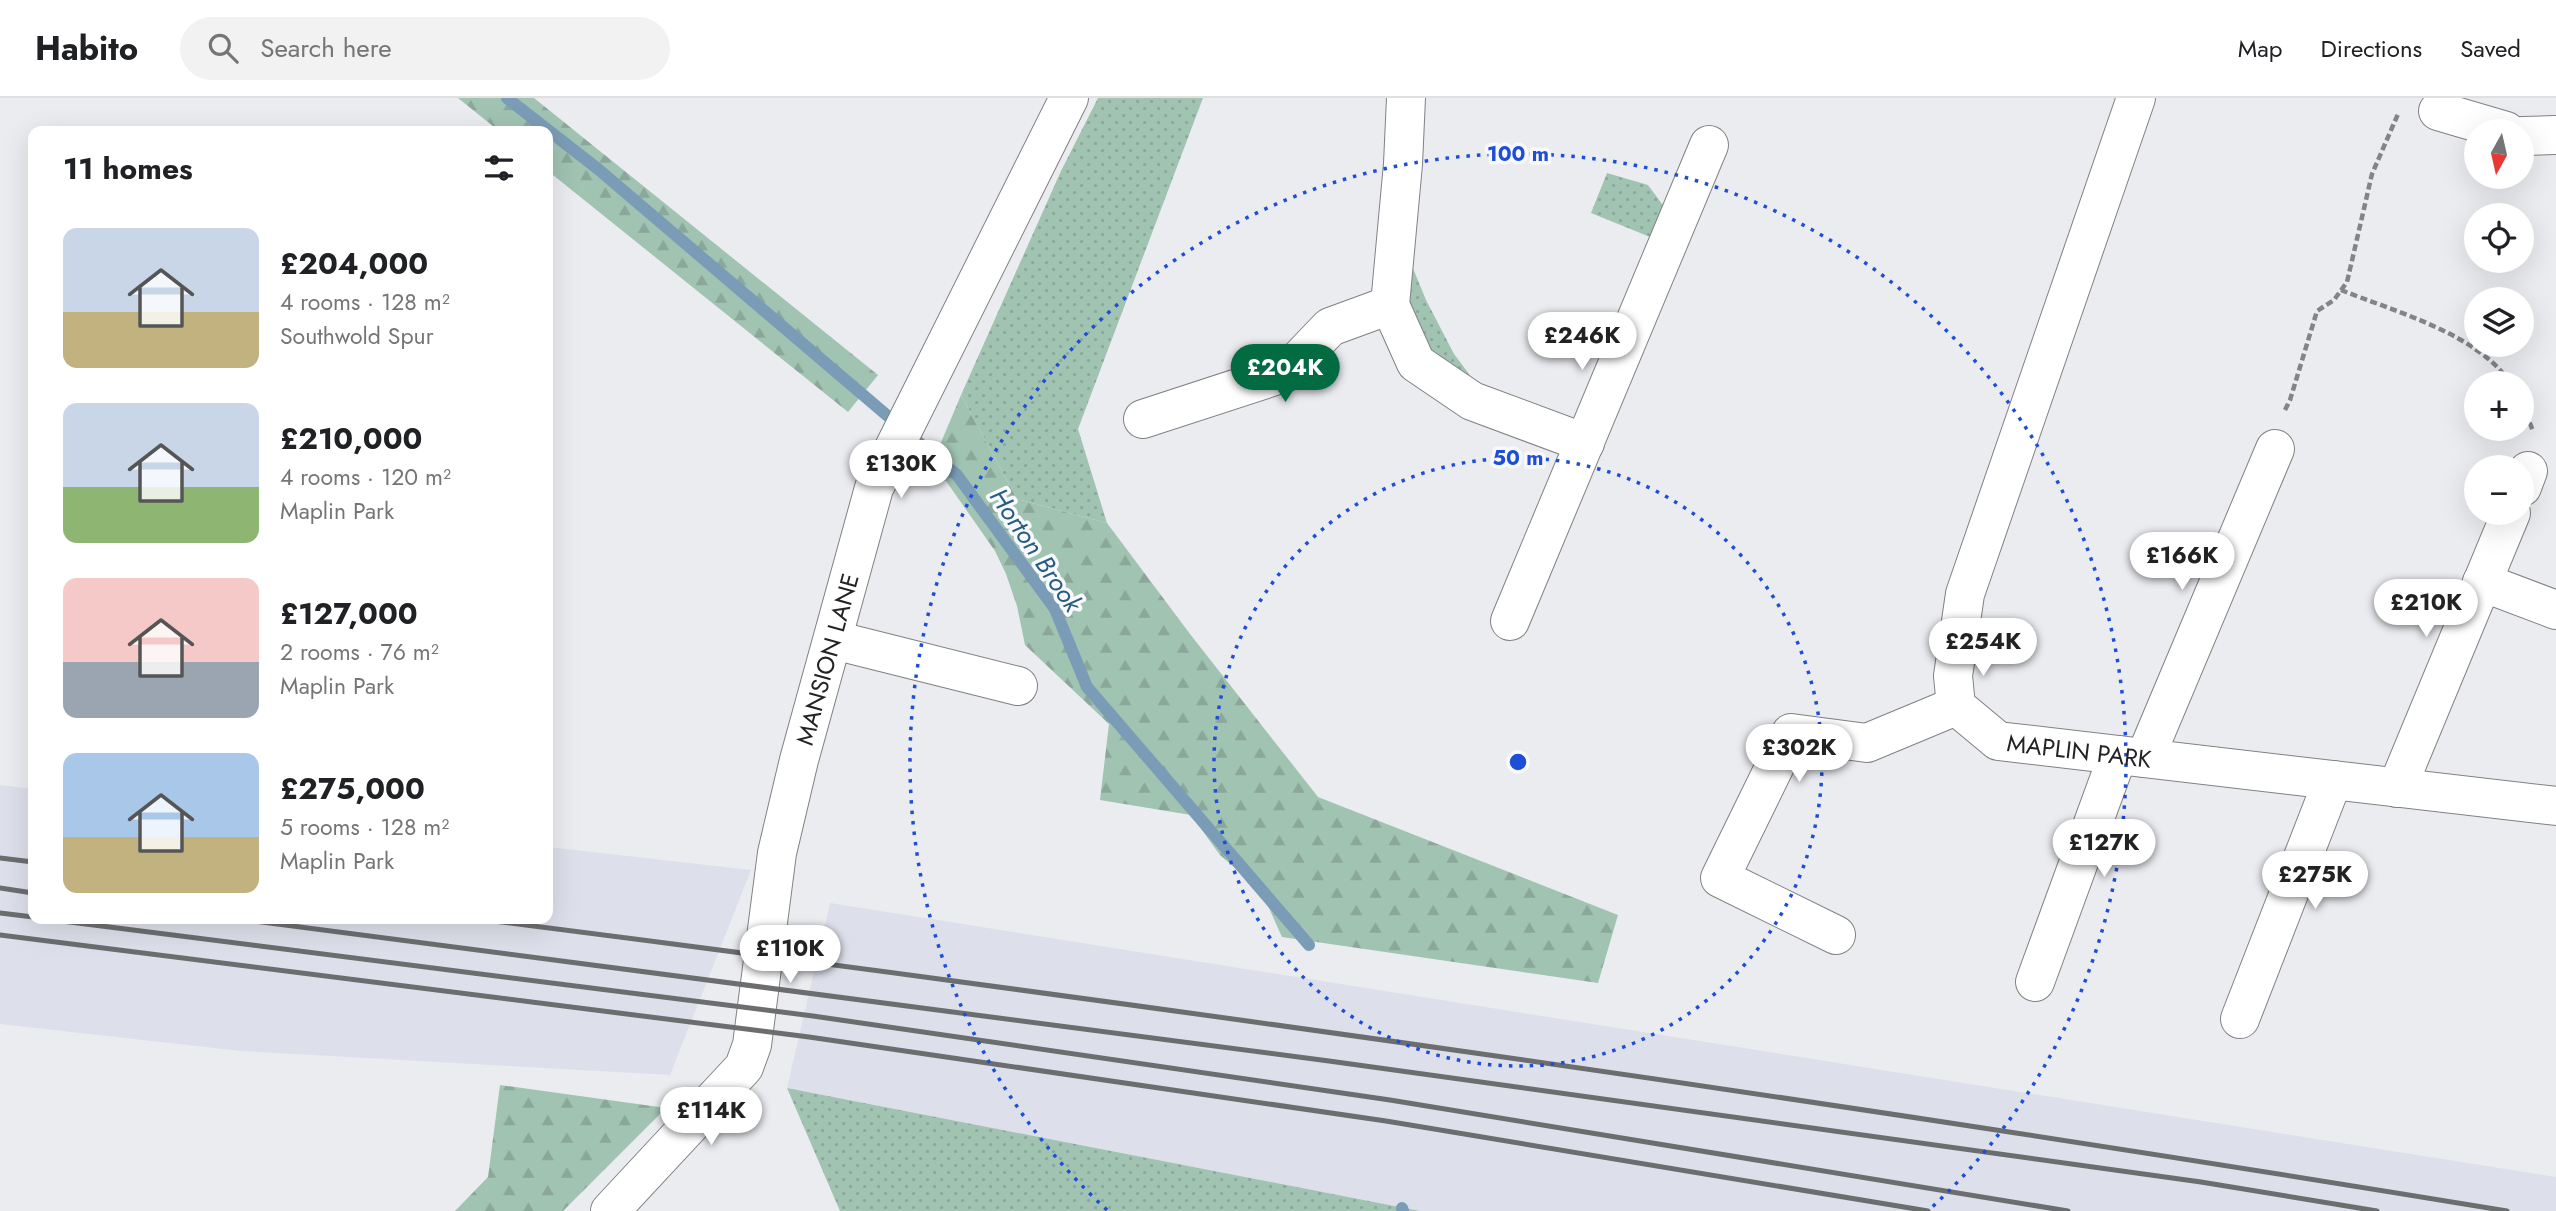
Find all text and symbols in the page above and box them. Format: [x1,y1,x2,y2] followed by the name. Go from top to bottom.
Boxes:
[180,17,670,80] search box
[35,25,138,72] text: Habito
[204,29,242,67] icon: search
[260,29,392,67] text: Search here
[2238,31,2283,66] text: Map
[2321,31,2422,66] text: Directions
[2460,31,2521,66] text: Saved
[2464,119,2534,189] north arrow
[2464,119,2534,525] map controls
[1487,139,1549,169] text: 100 m
[63,147,193,190] text: 11 homes
[480,149,518,187] icon: filters
[2464,203,2534,273] button: locate
[280,242,428,285] text: £204,000
[119,256,203,340] icon: home
[280,285,450,319] text: 4 rooms · 128 m²
[2464,287,2534,357] button: layers
[1533,313,1631,372] pin: £246K
[1544,318,1620,352] text: £246K
[280,319,434,353] text: Southwold Spur
[1236,344,1334,404] pin: £204K
[1247,350,1323,384] text: £204K
[2464,371,2534,441] button: +
[280,417,422,460] text: £210,000
[119,431,203,515] icon: home
[852,440,950,500] pin: £130K
[1493,443,1543,473] text: 50 m
[865,446,937,480] text: £130K
[2464,455,2534,525] button: −
[280,460,451,494] text: 4 rooms · 120 m²
[980,480,1093,621] water label: Horton Brook
[280,494,394,528] text: Maplin Park
[2133,532,2231,592] pin: £166K
[2146,538,2218,572] text: £166K
[786,569,867,749] street label: MANSION LANE
[2377,580,2475,639] pin: £210K
[2390,585,2462,619] text: £210K
[280,592,418,635] text: £127,000
[119,606,203,690] icon: home
[1934,618,2032,678] pin: £254K
[1945,624,2021,658] text: £254K
[280,635,439,669] text: 2 rooms · 76 m²
[280,669,394,703] text: Maplin Park
[1750,724,1848,784] pin: £302K
[2005,725,2154,776] street label: MAPLIN PARK
[1762,730,1836,764] text: £302K
[1506,750,1530,774] centre of rings
[280,767,425,810] text: £275,000
[119,781,203,865] icon: home
[280,810,449,844] text: 5 rooms · 128 m²
[2055,820,2153,879] pin: £127K
[2069,825,2139,859] text: £127K
[280,844,394,878] text: Maplin Park
[2266,852,2364,911] pin: £275K
[2278,857,2352,891] text: £275K
[741,926,839,985] pin: £110K
[756,931,824,965] text: £110K
[662,1088,760,1147] pin: £114K
[676,1093,746,1127] text: £114K

